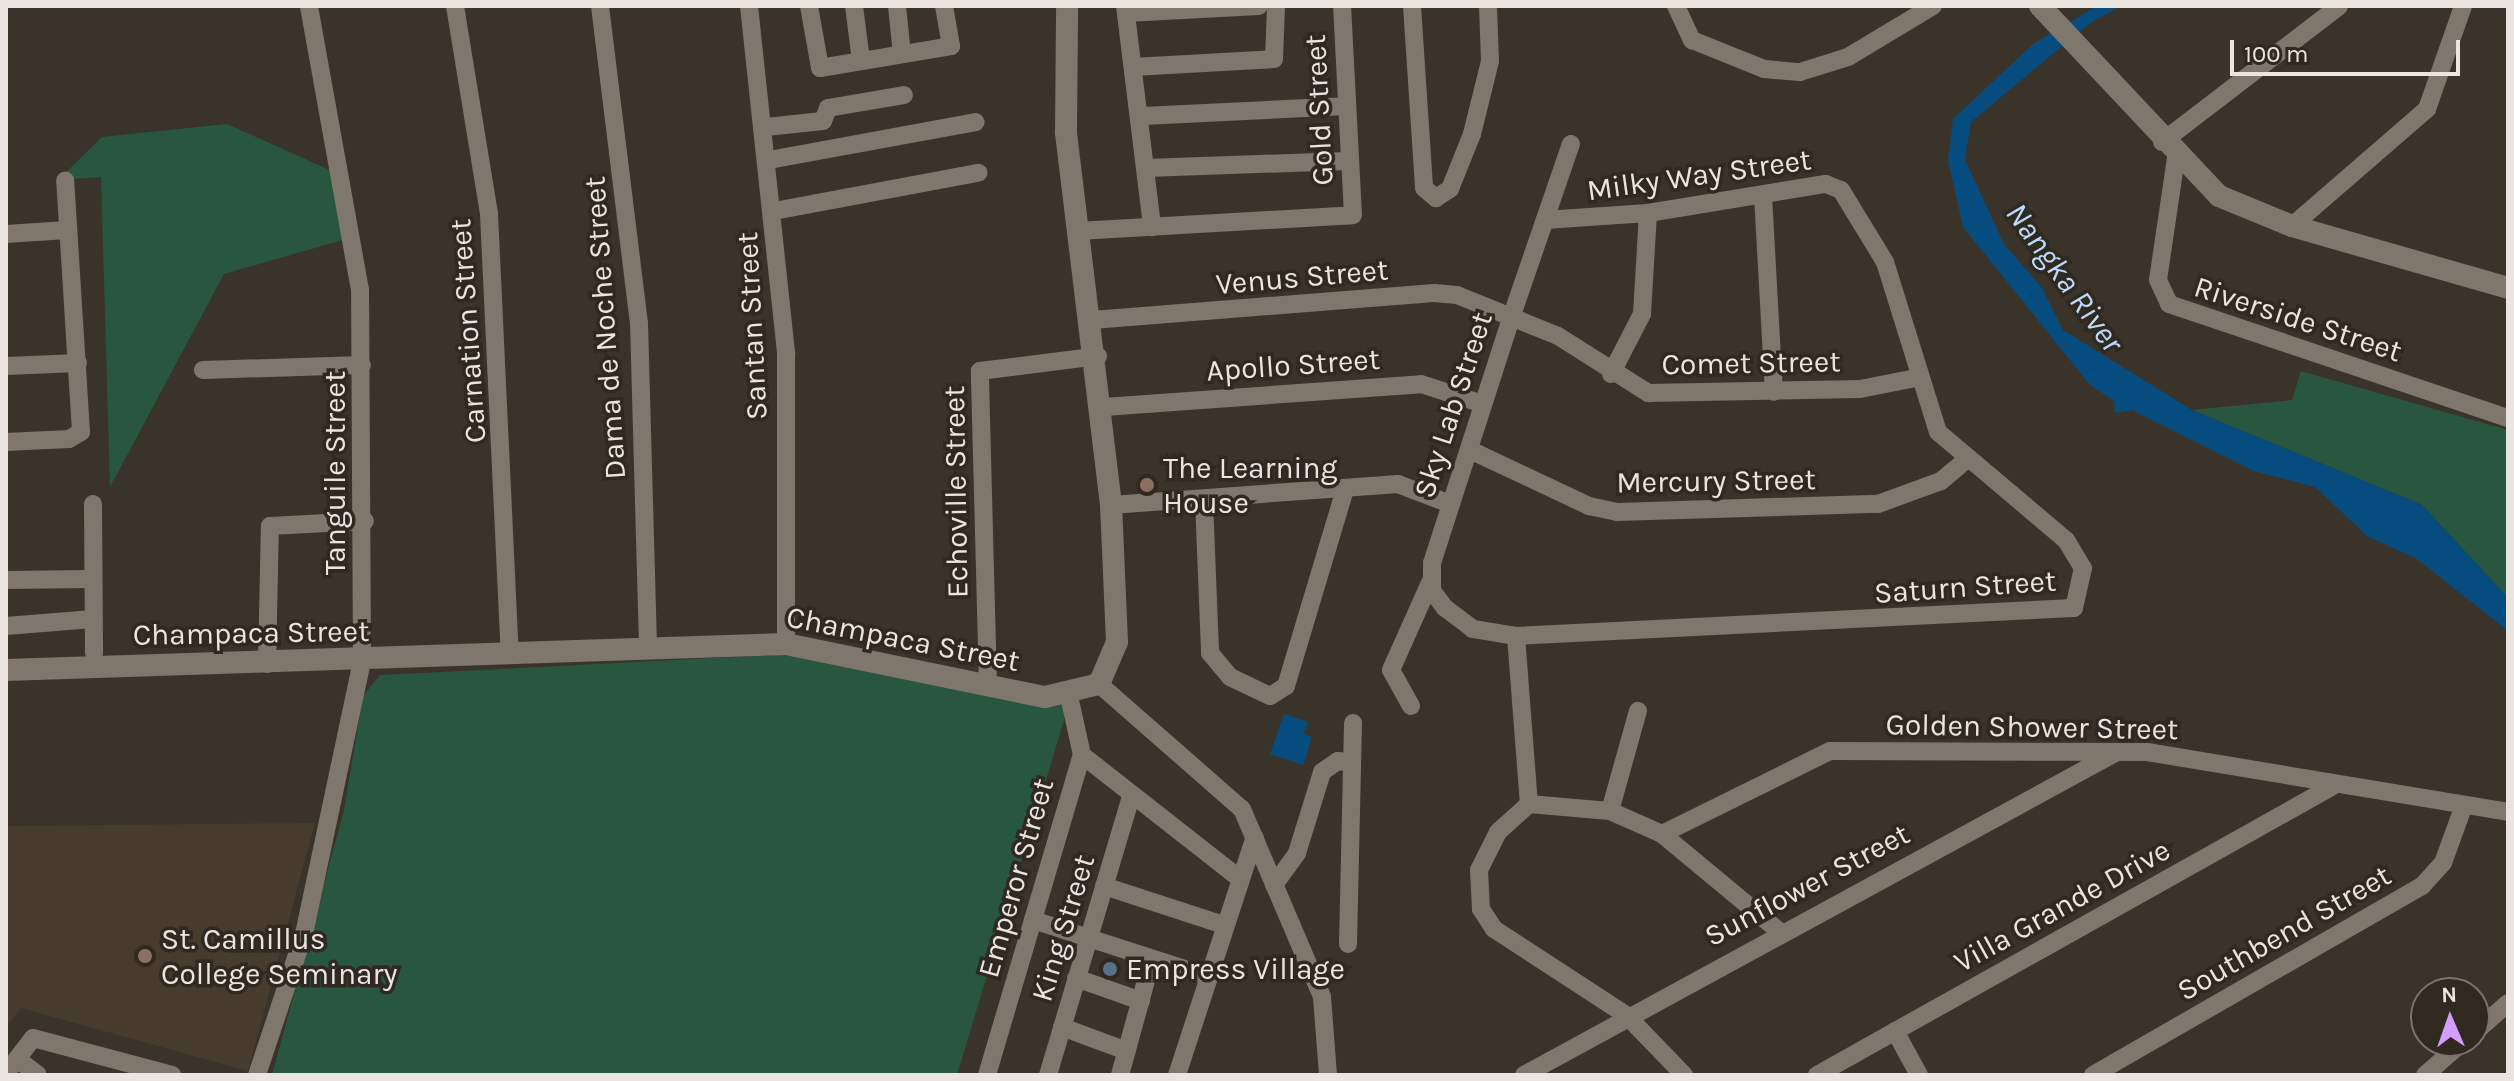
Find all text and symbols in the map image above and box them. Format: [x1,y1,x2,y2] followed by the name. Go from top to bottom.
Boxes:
[2234,24,2464,74] scale bar
[1297,33,1341,187] street label: Gold Street
[2244,40,2309,68] text: 100 m
[1585,141,1813,209] street label: Milky Way Street
[576,175,634,481] street label: Dama de Noche Street
[1997,196,2131,360] water label: Nangka River
[442,218,494,444] street label: Carnation Street
[729,231,775,421] street label: Santan Street
[1214,252,1390,302] street label: Venus Street
[2190,269,2406,369] street label: Riverside Street
[1406,307,1500,503] street label: Sky Lab Street
[1205,341,1381,389] street label: Apollo Street
[1661,343,1841,383] street label: Comet Street
[317,371,353,575] street label: Tanguile Street
[936,385,976,599] street label: Echoville Street
[1163,450,1338,520] place label: The Learning House
[1616,461,1816,501] street label: Mercury Street
[1138,476,1156,494] marker: The Learning House
[1873,563,2057,611] street label: Saturn Street
[783,599,1023,679] street label: Champaca Street
[132,613,370,653] street label: Champaca Street
[1885,706,2179,748] street label: Golden Shower Street
[970,774,1062,982] street label: Emperor Street
[1698,816,1916,954] street label: Sunflower Street
[1948,832,2176,980] street label: Villa Grande Drive
[1024,850,1102,1006] street label: King Street
[2171,857,2397,1009] street label: Southbend Street
[161,921,397,992] place label: St. Camillus College Seminary
[136,947,154,965] marker: St. Camillus College Seminary
[1126,951,1345,987] place label: Empress Village
[1101,960,1119,978] marker: Empress Village
[2410,977,2490,1057] north arrow
[2441,982,2458,1008] text: N

